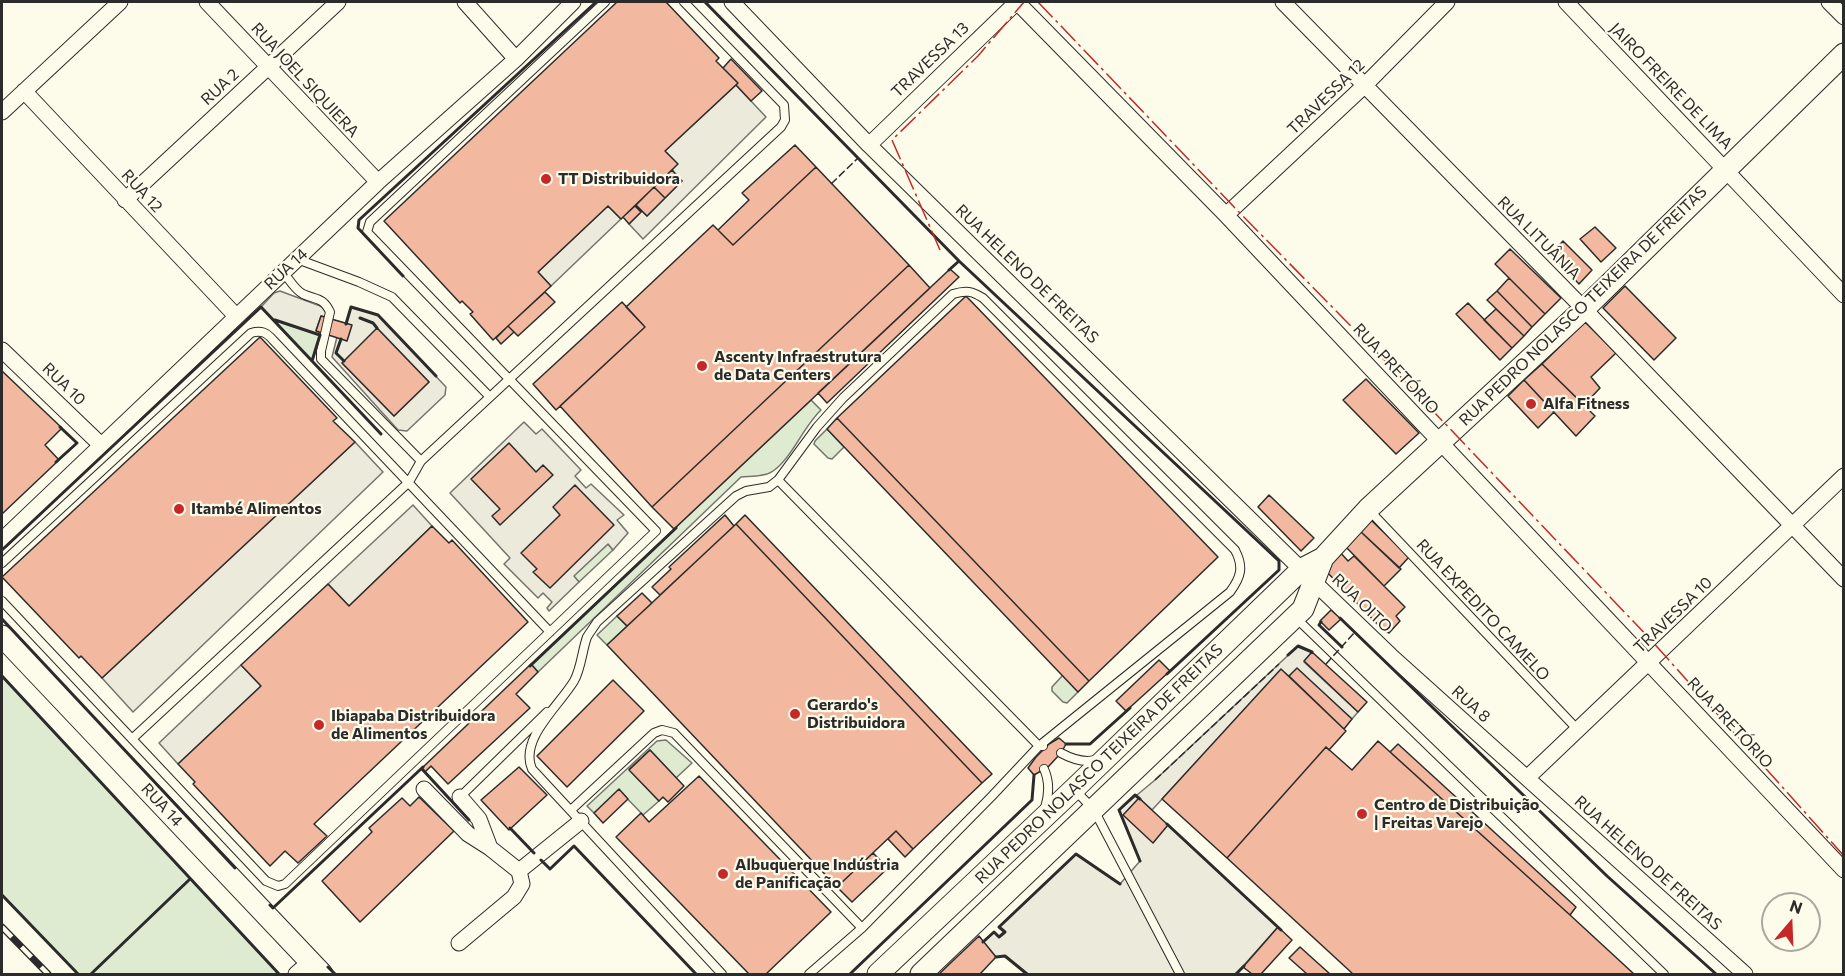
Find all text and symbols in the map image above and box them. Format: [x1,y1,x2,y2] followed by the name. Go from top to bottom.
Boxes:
[887,18,973,102] street label: TRAVESSA 13
[247,19,363,141] street label: RUA JOEL SIQUIERA
[1606,19,1736,153] street label: JAIRO FREIRE DE LIMA
[1283,55,1369,139] street label: TRAVESSA 12
[197,65,243,109] street label: RUA 2
[117,166,167,216] street label: RUA 12
[558,169,680,189] place label: TT Distribuidora
[539,172,553,186] marker: TT Distribuidora
[1455,182,1711,430] street label: RUA PEDRO NOLASCO TEIXEIRA DE FREITAS
[1494,193,1584,283] street label: RUA LITUÂNIA
[951,201,1103,347] street label: RUA HELENO DE FREITAS
[260,244,312,294] street label: RUA 14
[1349,320,1443,418] street label: RUA PRETÓRIO
[714,347,882,385] place label: Ascenty Infraestrutura de Data Centers
[38,359,90,409] street label: RUA 10
[695,359,709,373] marker: Ascenty Infraestrutura de Data Centers
[1543,394,1630,414] place label: Alfa Fitness
[1524,397,1538,411] marker: Alfa Fitness
[191,499,322,519] place label: Itambé Alimentos
[172,502,186,516] marker: Itambé Alimentos
[1412,535,1554,685] street label: RUA EXPEDITO CAMELO
[1328,570,1396,636] street label: RUA OITO
[1630,573,1716,657] street label: TRAVESSA 10
[971,640,1227,888] street label: RUA PEDRO NOLASCO TEIXEIRA DE FREITAS
[1683,674,1777,772] street label: RUA PRETÓRIO
[1448,682,1494,726] street label: RUA 8
[807,695,905,733] place label: Gerardo's Distribuidora
[331,706,495,744] place label: Ibiapaba Distribuidora de Alimentos
[788,707,802,721] marker: Gerardo's Distribuidora
[312,718,326,732] marker: Ibiapaba Distribuidora de Alimentos
[137,779,187,831] street label: RUA 14
[1570,792,1726,934] street label: RUA HELENO DE FREITAS
[1374,795,1539,833] place label: Centro de Distribuição | Freitas Varejo
[1355,807,1369,821] marker: Centro de Distribuição | Freitas Varejo
[735,855,899,893] place label: Albuquerque Indústria de Panificação
[716,867,730,881] marker: Albuquerque Indústria de Panificação
[1761,892,1821,952] north arrow
[1788,895,1805,917] text: N

